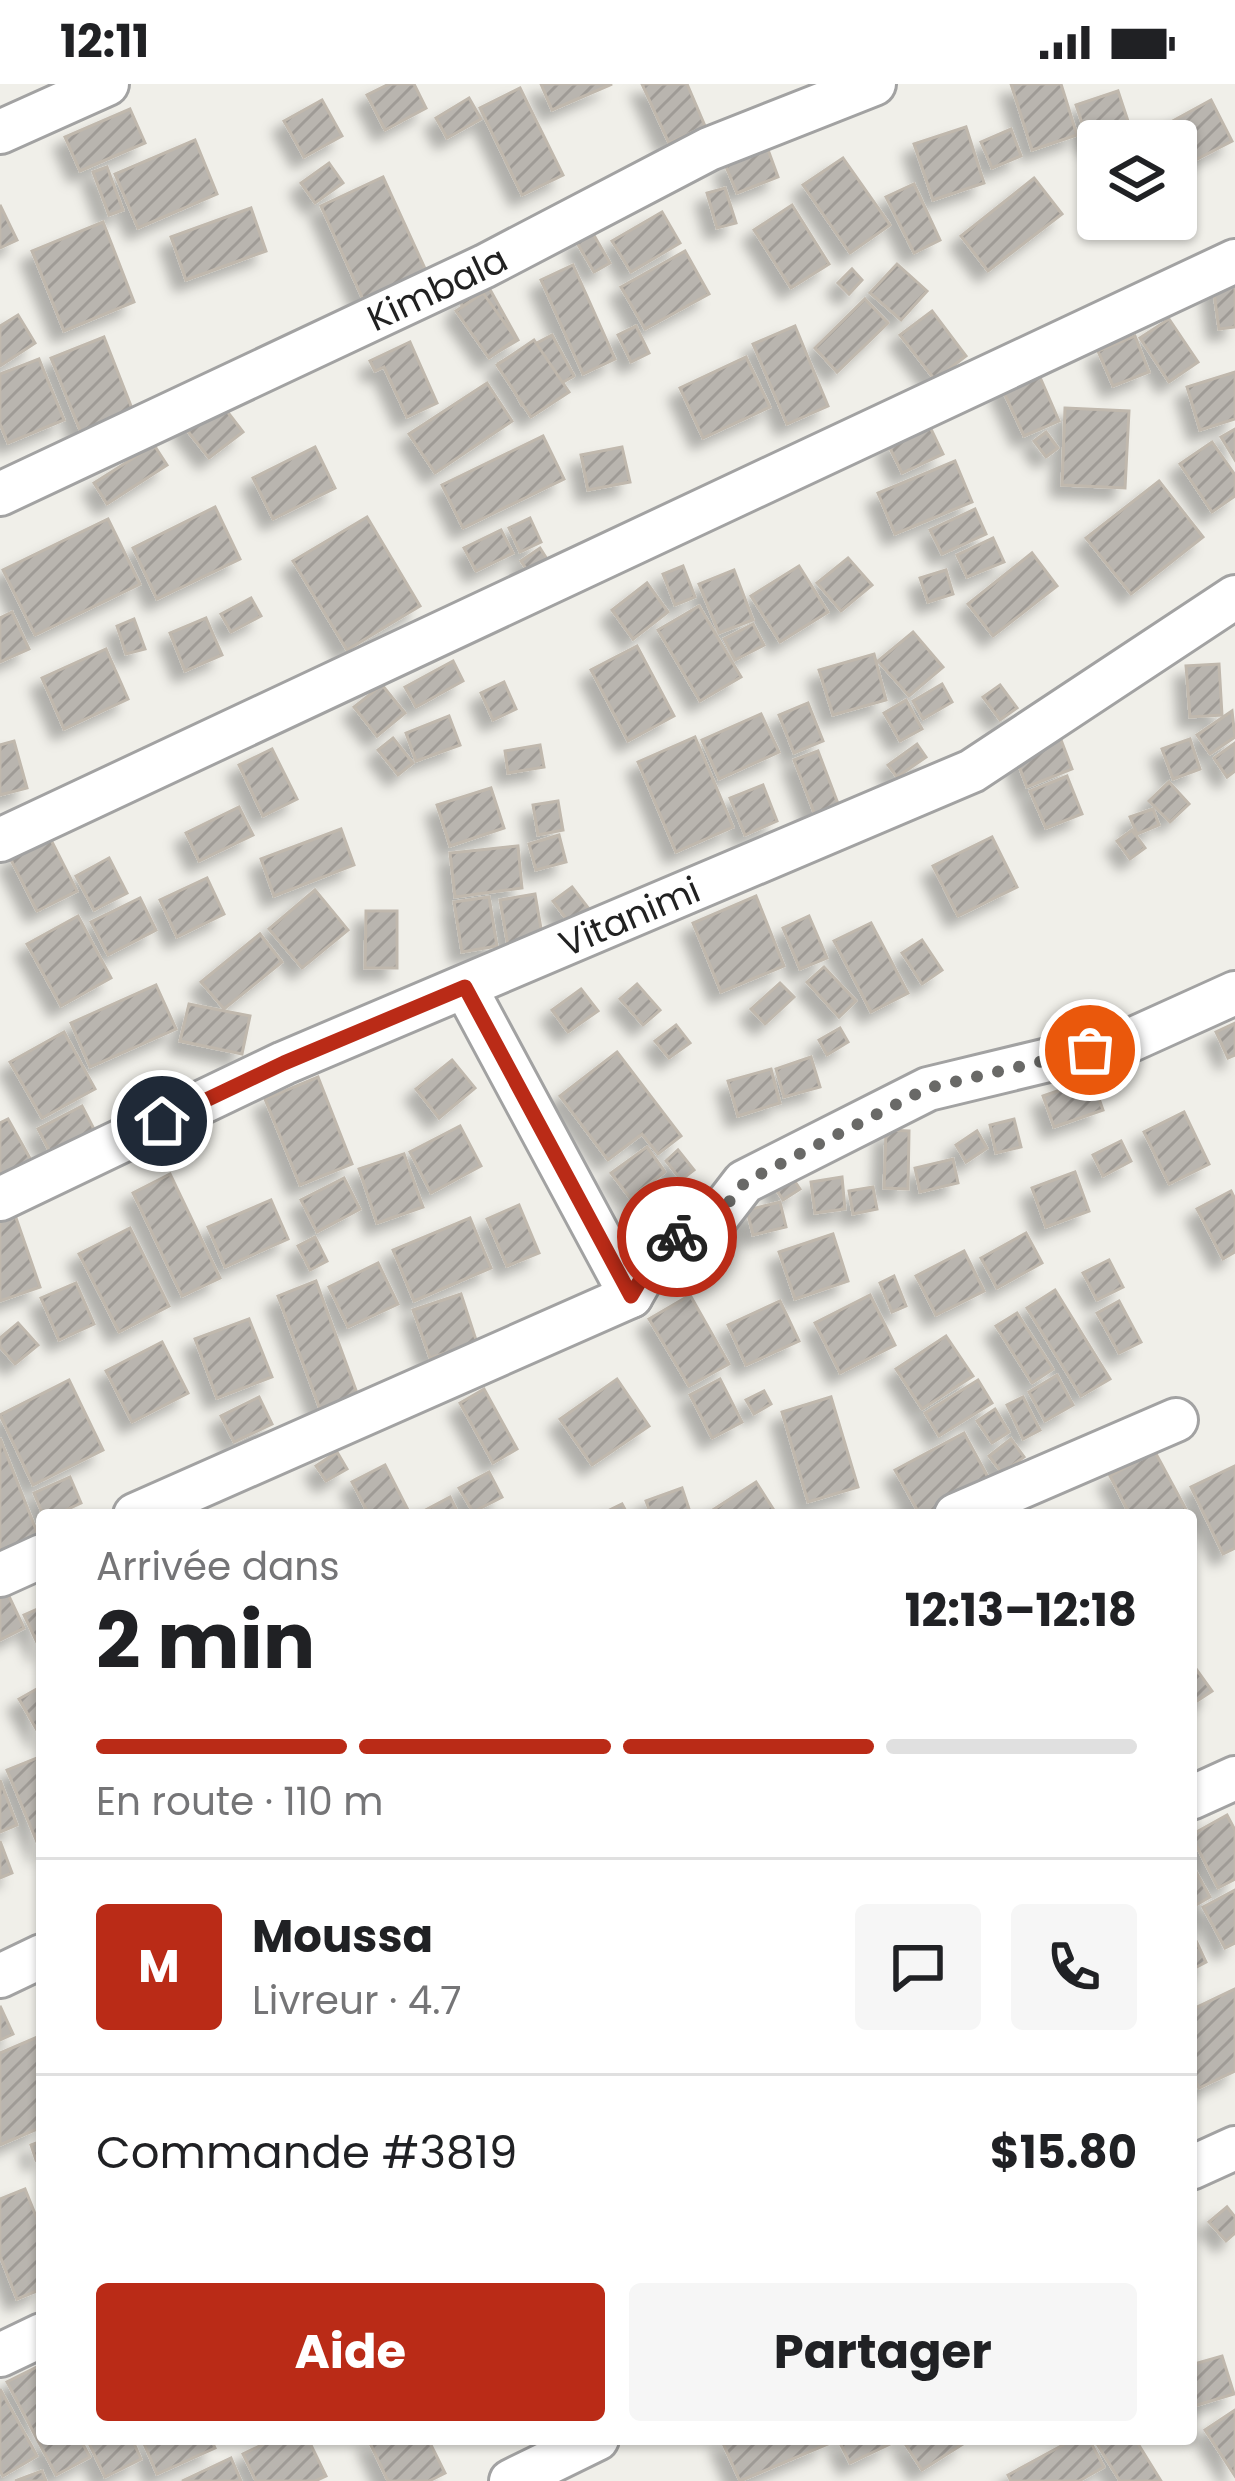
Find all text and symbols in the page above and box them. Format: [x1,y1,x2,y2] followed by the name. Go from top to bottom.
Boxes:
[60,10,149,73] text: 12:11
[1077,120,1197,240] map controls
[1077,120,1197,240] button: layers
[359,234,516,344] street label: Kimbala
[551,864,708,969] street label: Vitanimi
[1039,999,1141,1101] pin
[1057,1017,1123,1083] icon: bag
[111,1070,213,1172] pin
[129,1088,195,1154] icon: home
[617,1177,737,1297] courier
[644,1204,710,1270] icon: bike
[96,1539,340,1594] text: Arrivée dans
[905,1579,1137,1642] text: 12:13–12:18
[96,1586,315,1695] text: 2 min
[96,1774,383,1829] text: En route · 110 m
[855,1904,981,2030] button: chat
[1011,1904,1137,2030] button: phone
[252,1905,433,1968] text: Moussa
[138,1935,180,1998] text: M
[252,1973,462,2028] text: Livreur · 4.7
[96,2121,517,2184] text: Commande #3819
[990,2121,1137,2184] text: $15.80
[96,2283,605,2421] button: Aide
[629,2283,1137,2421] button: Partager

